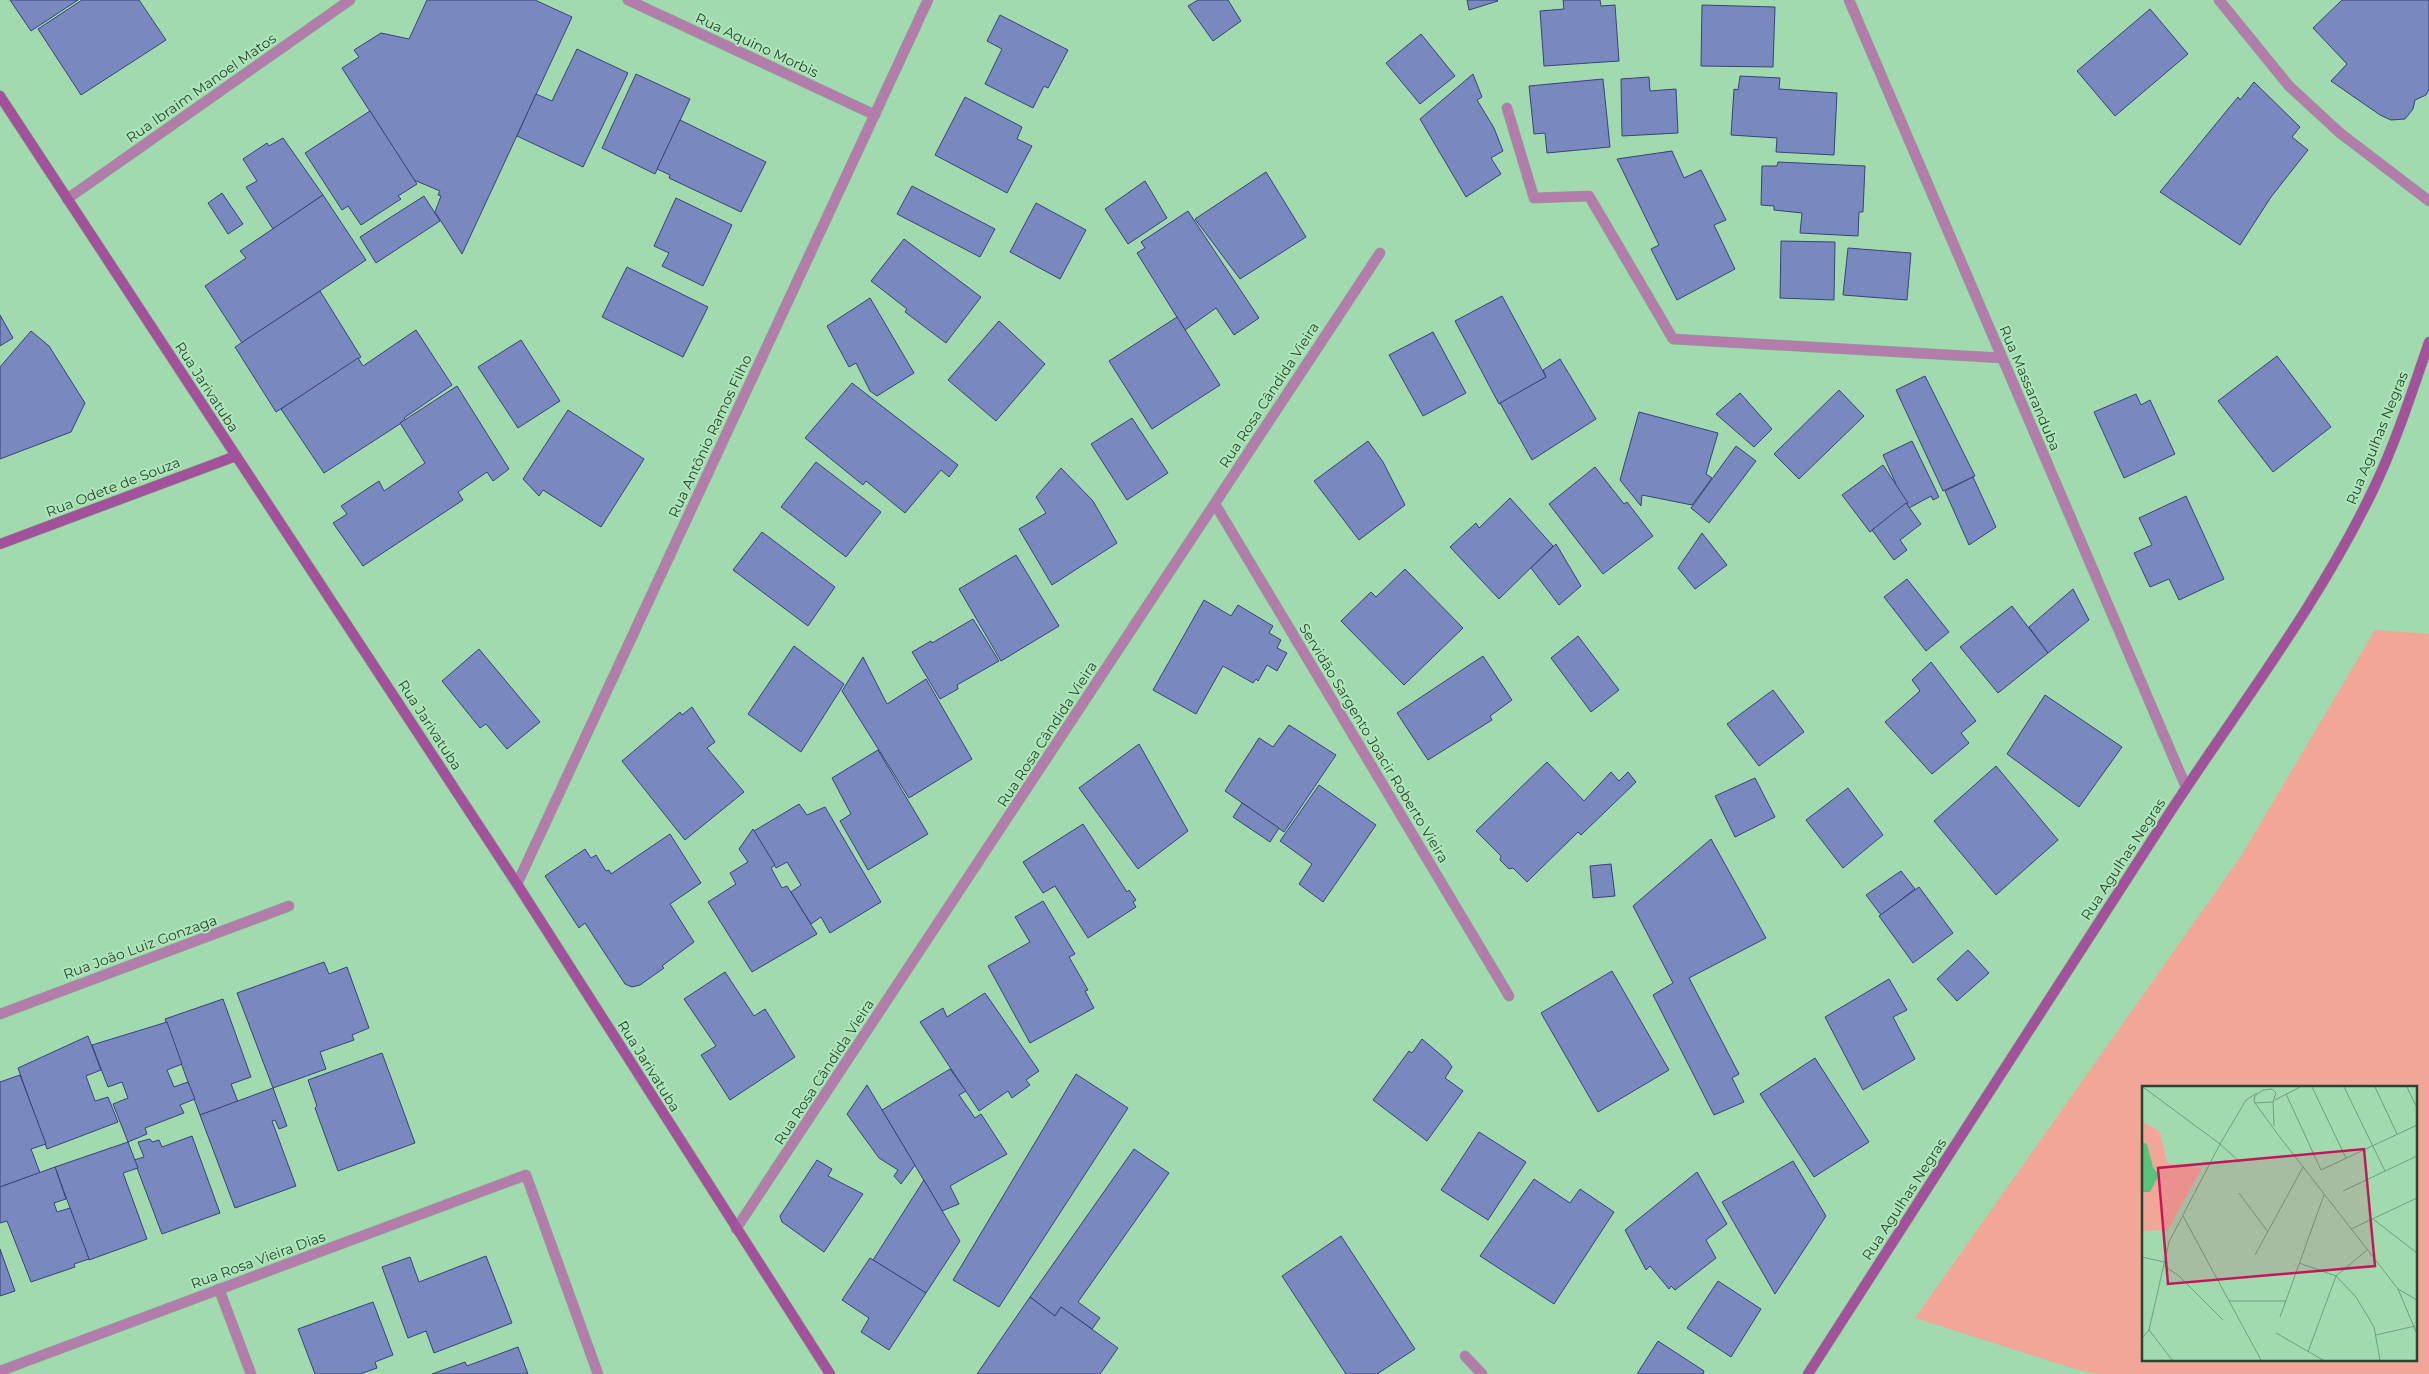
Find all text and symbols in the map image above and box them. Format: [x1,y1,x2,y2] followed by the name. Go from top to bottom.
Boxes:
[693,9,822,81] street label: Rua Aquino Morbis
[122,29,280,147] street label: Rua Ibraim Manoel Matos
[1215,319,1323,471] street label: Rua Rosa Cândida Vieira
[1995,323,2065,453] street label: Rua Massaranduba
[171,338,243,436] street label: Rua Jarivatuba
[664,351,756,520] street label: Rua Antônio Ramos Filho
[2342,369,2412,507] street label: Rua Agulhas Negras
[43,453,183,521] street label: Rua Odete de Souza
[1295,620,1453,866] street label: Servidão Sargento Joacir Roberto Vieira
[993,658,1101,810] street label: Rua Rosa Cândida Vieira
[394,676,466,774] street label: Rua Jarivatuba
[2077,794,2169,923] street label: Rua Agulhas Negras
[61,911,219,983] street label: Rua João Luiz Gonzaga
[770,996,878,1148] street label: Rua Rosa Cândida Vieira
[614,1017,684,1115] street label: Rua Jarivatuba
[2142,1086,2416,1362] inset map
[1858,1134,1950,1263] street label: Rua Agulhas Negras
[188,1227,328,1293] street label: Rua Rosa Vieira Dias

